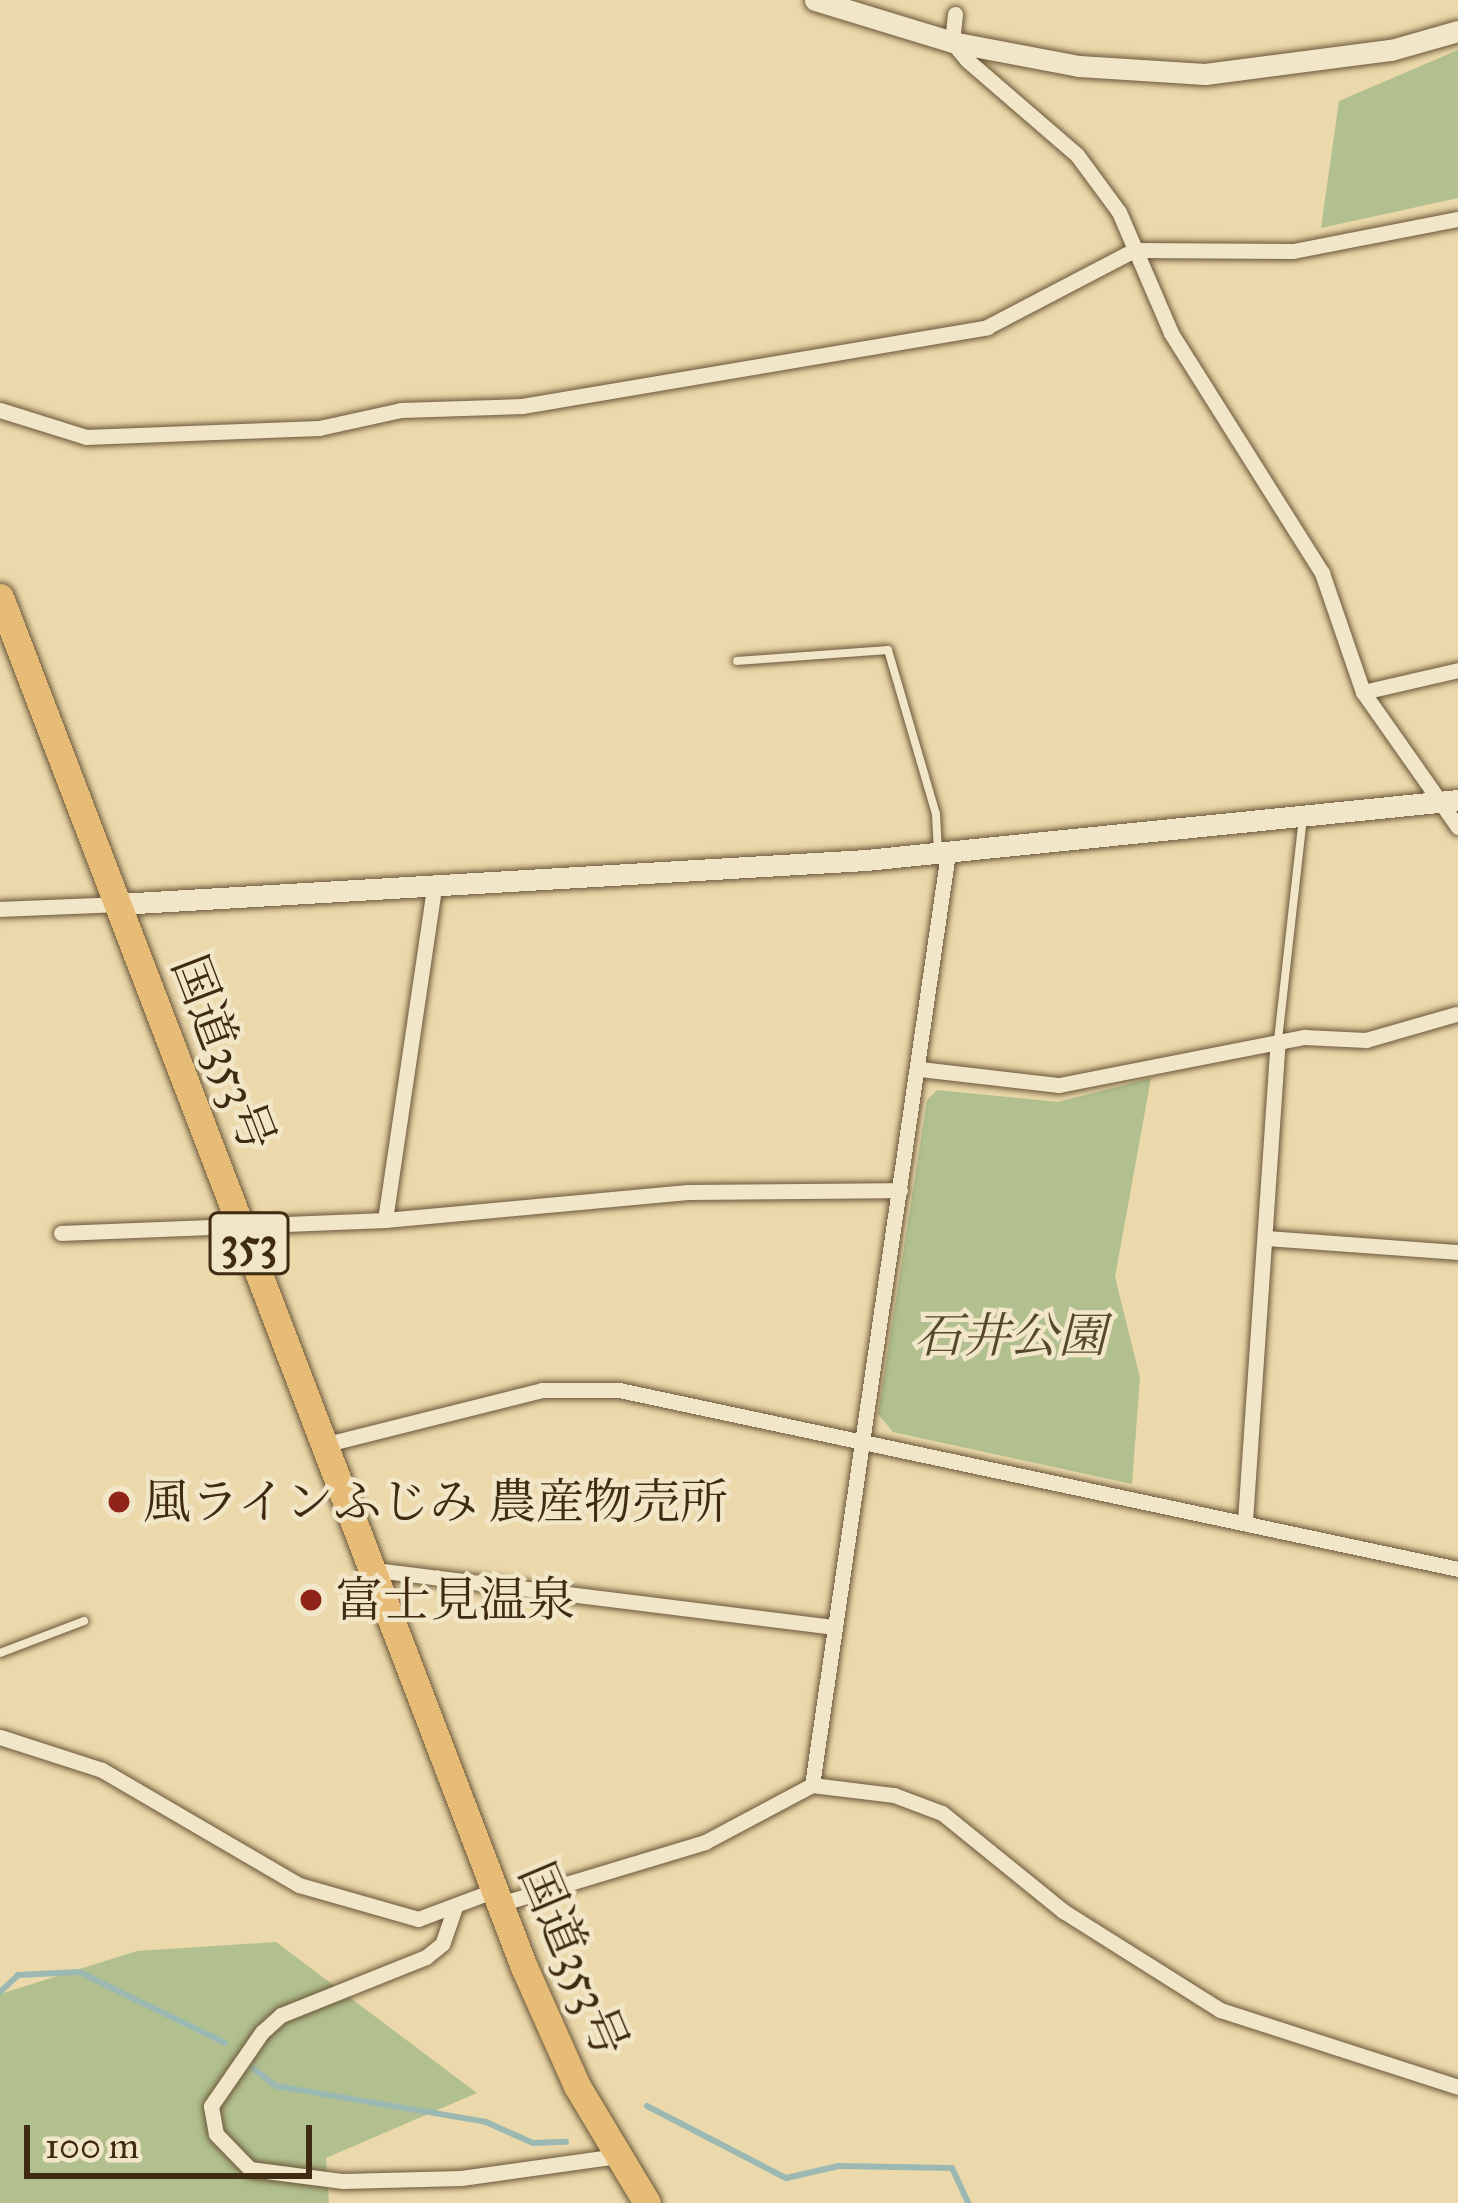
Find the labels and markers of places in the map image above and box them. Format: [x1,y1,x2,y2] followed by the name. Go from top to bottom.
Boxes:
[143,1473,729,1531] place label: 風ラインふじみ 農産物売所
[106,1489,132,1515] marker: 風ラインふじみ 農産物売所
[335,1571,575,1629] place label: 富士見温泉
[298,1587,324,1613] marker: 富士見温泉

